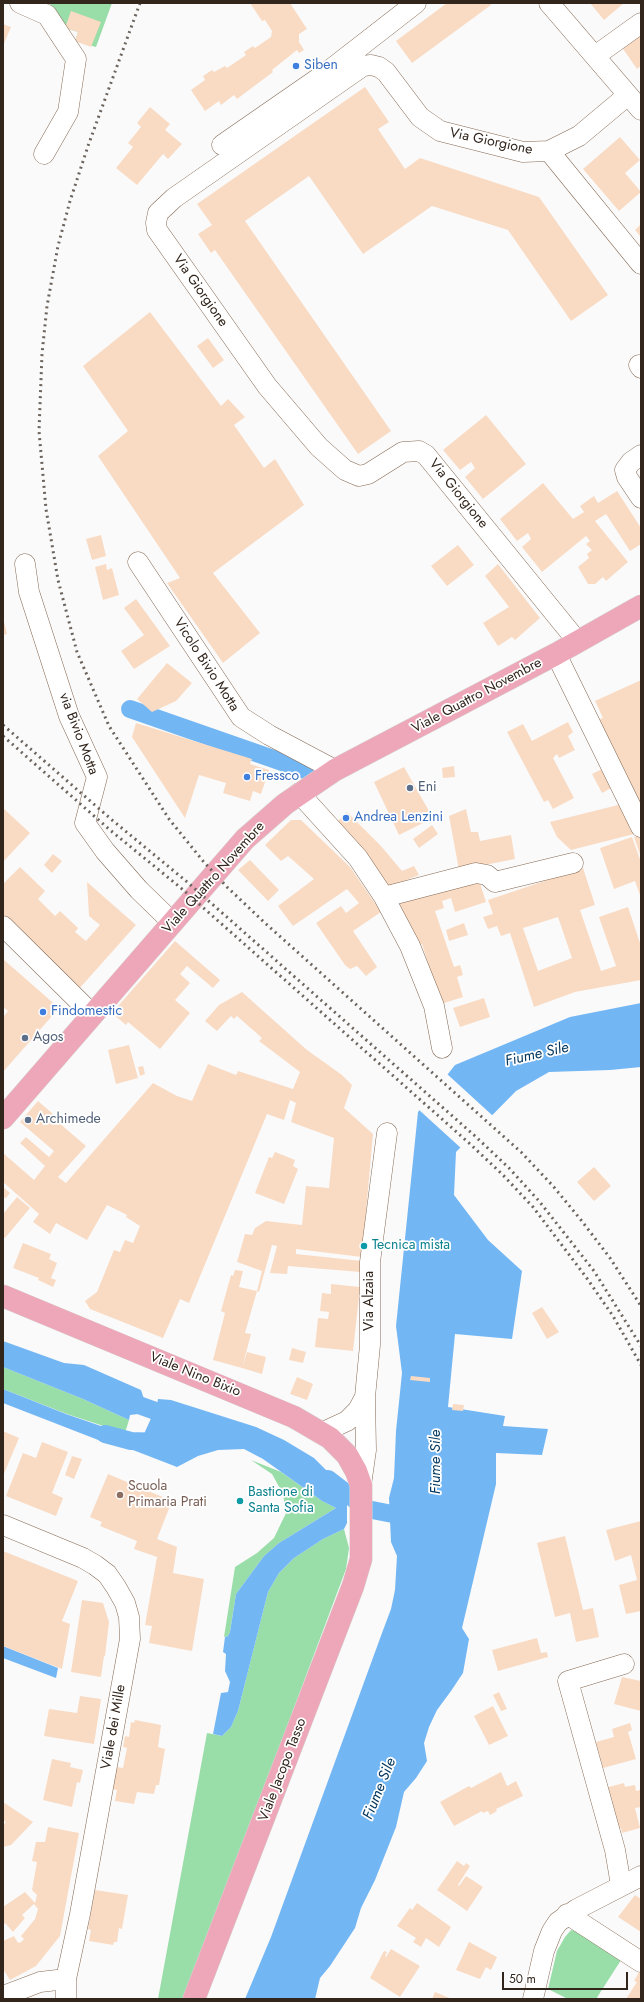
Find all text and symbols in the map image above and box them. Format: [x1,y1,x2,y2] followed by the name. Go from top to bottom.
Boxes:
[304,58,338,74] place label: Siben
[291,61,301,71] marker: Siben
[448,125,534,159] street label: Via Giorgione
[169,252,231,330] street label: Via Giorgione
[425,456,491,532] street label: Via Giorgione
[170,615,242,715] street label: Vicolo Bivio Motta
[409,655,545,737] street label: Viale Quattro Novembre
[55,691,101,777] street label: via Bivio Motta
[255,769,299,785] place label: Fressco
[242,772,252,782] marker: Fressco
[418,780,437,796] place label: Eni
[405,783,415,793] marker: Eni
[354,810,443,826] place label: Andrea Lenzini
[341,813,351,823] marker: Andrea Lenzini
[159,819,269,937] street label: Viale Quattro Novembre
[51,1004,122,1020] place label: Findomestic
[38,1007,48,1017] marker: Findomestic
[33,1030,64,1046] place label: Agos
[20,1033,30,1043] marker: Agos
[503,1039,571,1071] water label: Fiume Sile
[36,1112,101,1128] place label: Archimede
[23,1115,33,1125] marker: Archimede
[372,1238,450,1254] place label: Tecnica mista
[359,1241,369,1251] marker: Tecnica mista
[362,1271,378,1331] street label: Via Alzaia
[147,1349,243,1401] street label: Viale Nino Bixio
[427,1430,445,1494] water label: Fiume Sile
[128,1479,207,1512] place label: Scuola Primaria Prati
[248,1485,314,1518] place label: Bastione di Santa Sofia
[115,1490,125,1500] marker: Scuola Primaria Prati
[235,1496,245,1506] marker: Bastione di Santa Sofia
[98,1683,130,1771] street label: Viale dei Mille
[256,1716,310,1824] street label: Viale Jacopo Tasso
[360,1756,400,1822] water label: Fiume Sile
[504,1964,630,1990] scale bar
[509,1970,536,1988] text: 50 m

